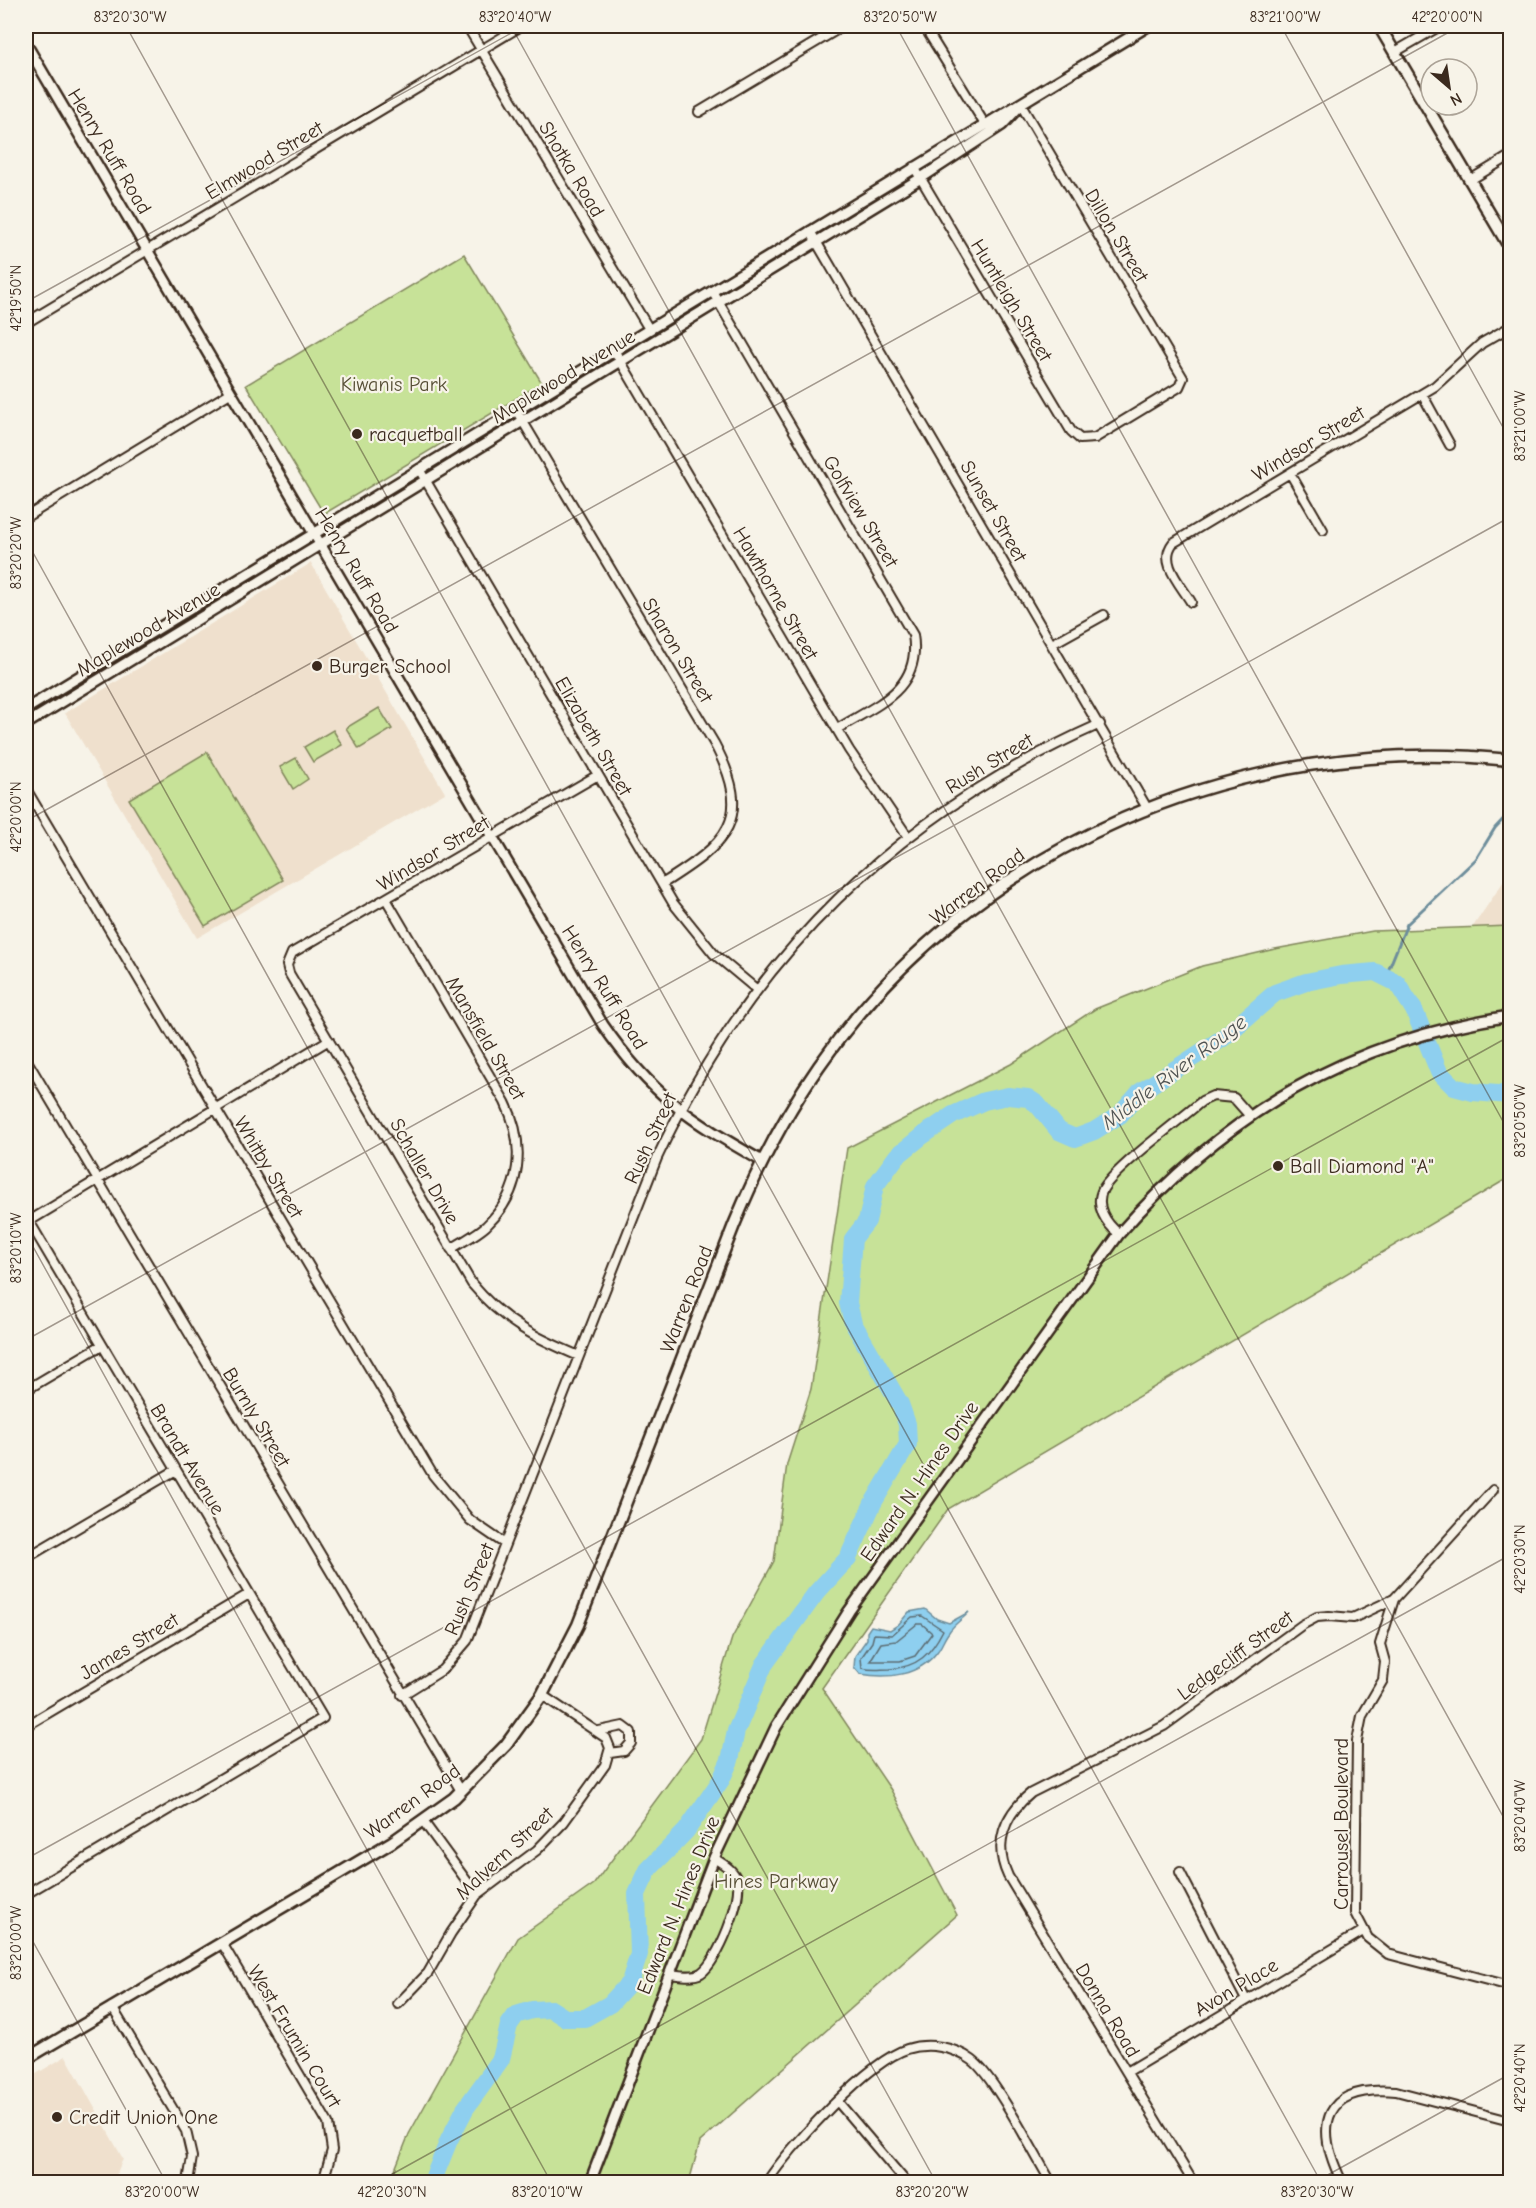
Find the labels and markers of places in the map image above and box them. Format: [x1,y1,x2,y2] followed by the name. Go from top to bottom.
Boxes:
[369,423,463,446] place label: racquetball
[350,427,364,441] marker: racquetball
[329,655,451,678] place label: Burger School
[310,659,324,673] marker: Burger School
[1290,1155,1434,1178] place label: Ball Diamond "A"
[1271,1159,1285,1173] marker: Ball Diamond "A"
[69,2106,218,2129] place label: Credit Union One
[50,2110,64,2124] marker: Credit Union One

